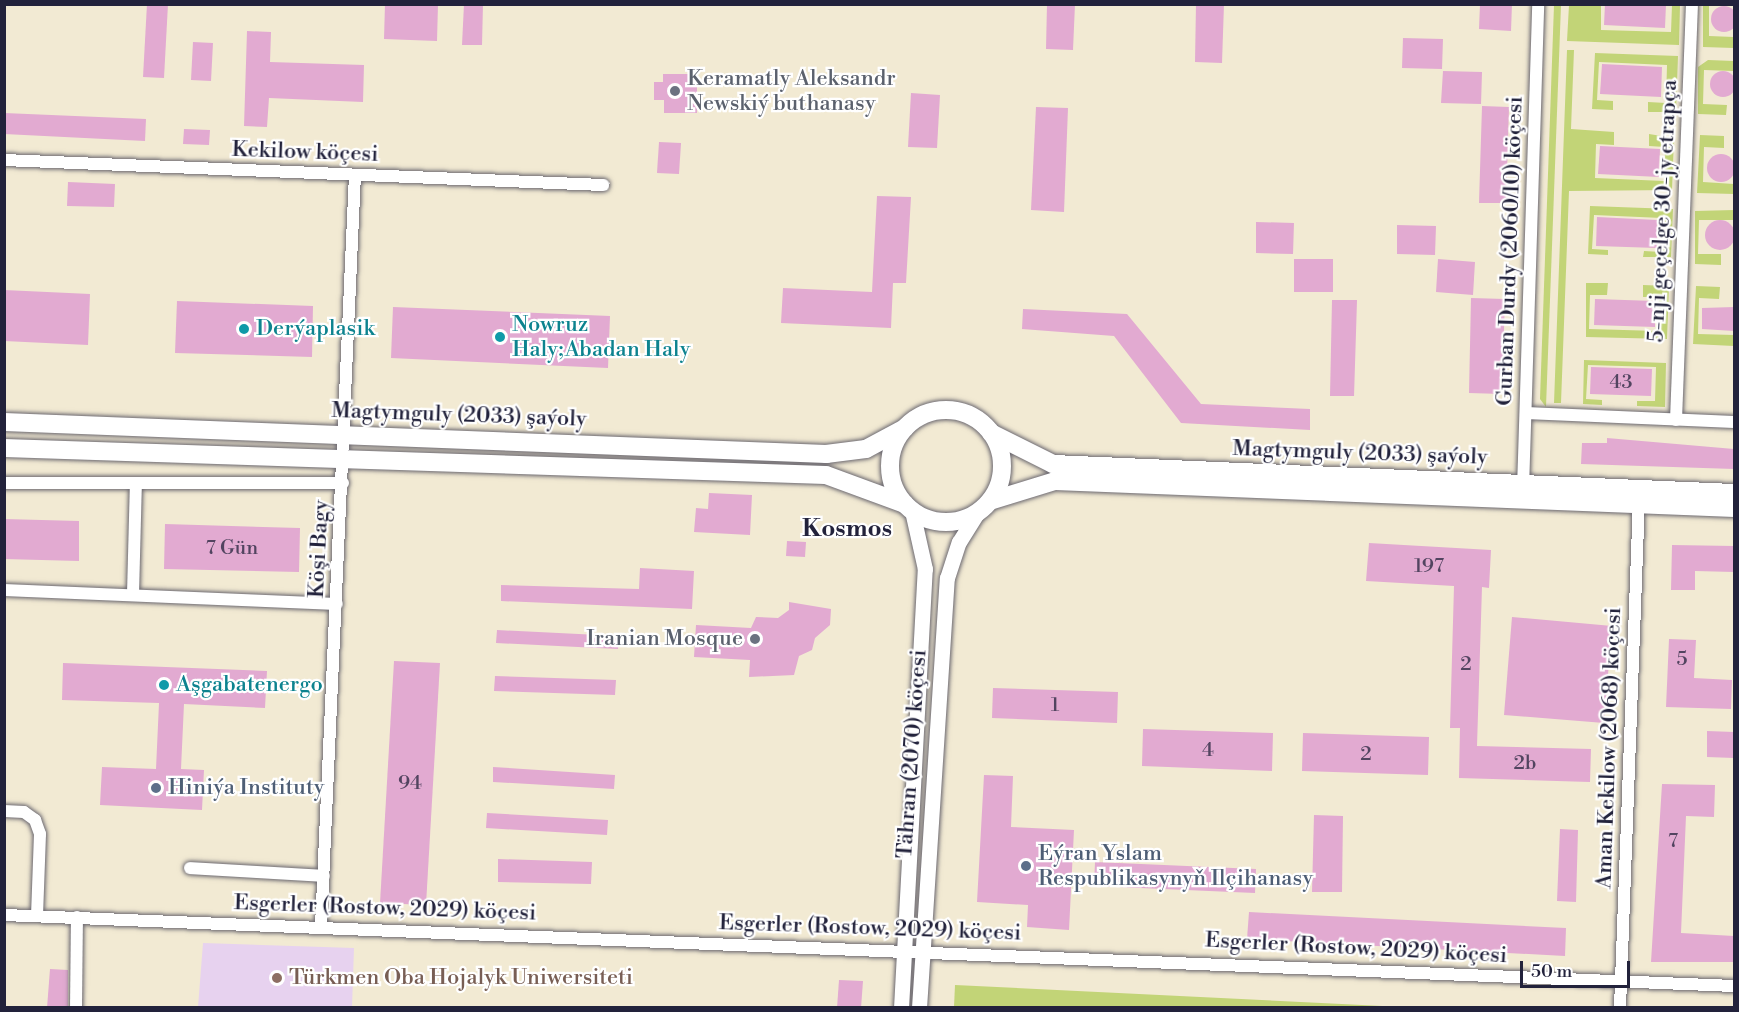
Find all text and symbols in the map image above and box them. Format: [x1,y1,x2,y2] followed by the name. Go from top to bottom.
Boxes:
[687,65,896,116] place label: Keramatly Aleksandr Newskiý buthanasy
[1643,79,1683,343] street label: 5-nji geçelge 30-jy etrapça
[668,84,682,98] marker: Keramatly Aleksandr Newskiý buthanasy
[1491,96,1529,406] street label: Gurban Durdy (2060/10) köçesi
[231,136,379,168] street label: Kekilow köçesi
[512,311,690,362] place label: Nowruz Haly;Abadan Haly
[256,316,375,342] place label: Derýaplasik
[237,322,251,336] marker: Derýaplasik
[493,330,507,344] marker: Nowruz Haly;Abadan Haly
[1610,370,1632,394] house number: 43
[331,397,587,433] street label: Magtymguly (2033) şaýoly
[1232,435,1488,471] street label: Magtymguly (2033) şaýoly
[303,499,335,599] street label: Köşi Bagy
[802,516,892,544] district label: Kosmos
[206,536,258,560] house number: 7 Gün
[1414,554,1444,578] house number: 197
[1591,607,1627,889] street label: Aman Kekilow (2068) köçesi
[586,626,743,652] place label: Iranian Mosque
[748,632,762,646] marker: Iranian Mosque
[1676,647,1688,671] house number: 5
[892,649,932,859] street label: Tähran (2070) köçesi
[1460,652,1472,676] house number: 2
[176,672,323,698] place label: Aşgabatenergo
[157,678,171,692] marker: Aşgabatenergo
[1051,693,1059,717] house number: 1
[1202,738,1214,762] house number: 4
[1360,742,1372,766] house number: 2
[1514,751,1536,775] house number: 2b
[398,771,422,795] house number: 94
[168,775,324,801] place label: Hiniýa Instituty
[149,781,163,795] marker: Hiniýa Instituty
[1668,829,1678,853] house number: 7
[1038,840,1313,891] place label: Eýran Yslam Respublikasynyň Ilçihanasy
[1019,859,1033,873] marker: Eýran Yslam Respublikasynyň Ilçihanasy
[233,890,537,926] street label: Esgerler (Rostow, 2029) köçesi
[718,910,1022,946] street label: Esgerler (Rostow, 2029) köçesi
[1204,927,1508,969] street label: Esgerler (Rostow, 2029) köçesi
[1523,949,1632,987] scale bar
[1531,960,1572,983] text: 50 m
[289,965,633,991] place label: Türkmen Oba Hojalyk Uniwersiteti
[270,971,284,985] marker: Türkmen Oba Hojalyk Uniwersiteti

